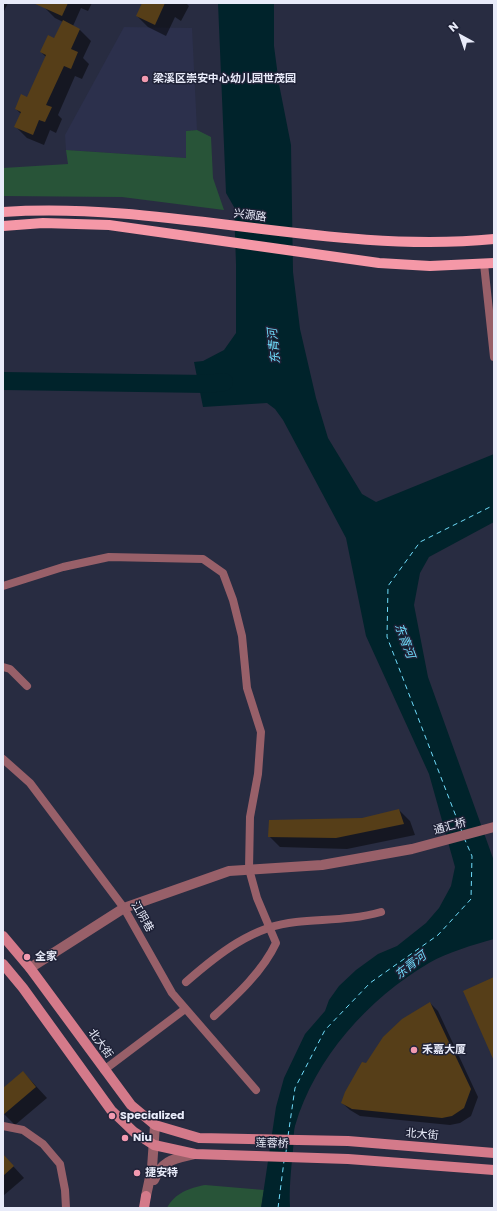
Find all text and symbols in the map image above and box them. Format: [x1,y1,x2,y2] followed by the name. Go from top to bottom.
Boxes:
[441,16,481,56] north arrow
[445,18,462,36] text: N
[153,72,296,86] place label: 梁溪区崇安中心幼儿园世茂园
[140,74,150,84] marker: 梁溪区崇安中心幼儿园世茂园
[233,207,267,225] street label: 兴源路
[266,327,284,365] water label: 东青河
[391,622,417,660] water label: 东青河
[432,816,468,838] street label: 通汇桥
[128,899,156,935] street label: 江阴巷
[392,949,430,983] water label: 东青河
[35,950,57,964] place label: 全家
[22,952,32,962] marker: 全家
[85,1027,115,1061] street label: 北大街
[422,1043,466,1057] place label: 禾嘉大厦
[409,1045,419,1055] marker: 禾嘉大厦
[120,1109,185,1123] place label: Specialized
[107,1111,117,1121] marker: Specialized
[405,1127,439,1143] street label: 北大街
[133,1131,152,1145] place label: Niu
[120,1133,130,1143] marker: Niu
[255,1137,289,1151] street label: 莲蓉桥
[145,1166,178,1180] place label: 捷安特
[132,1168,142,1178] marker: 捷安特

